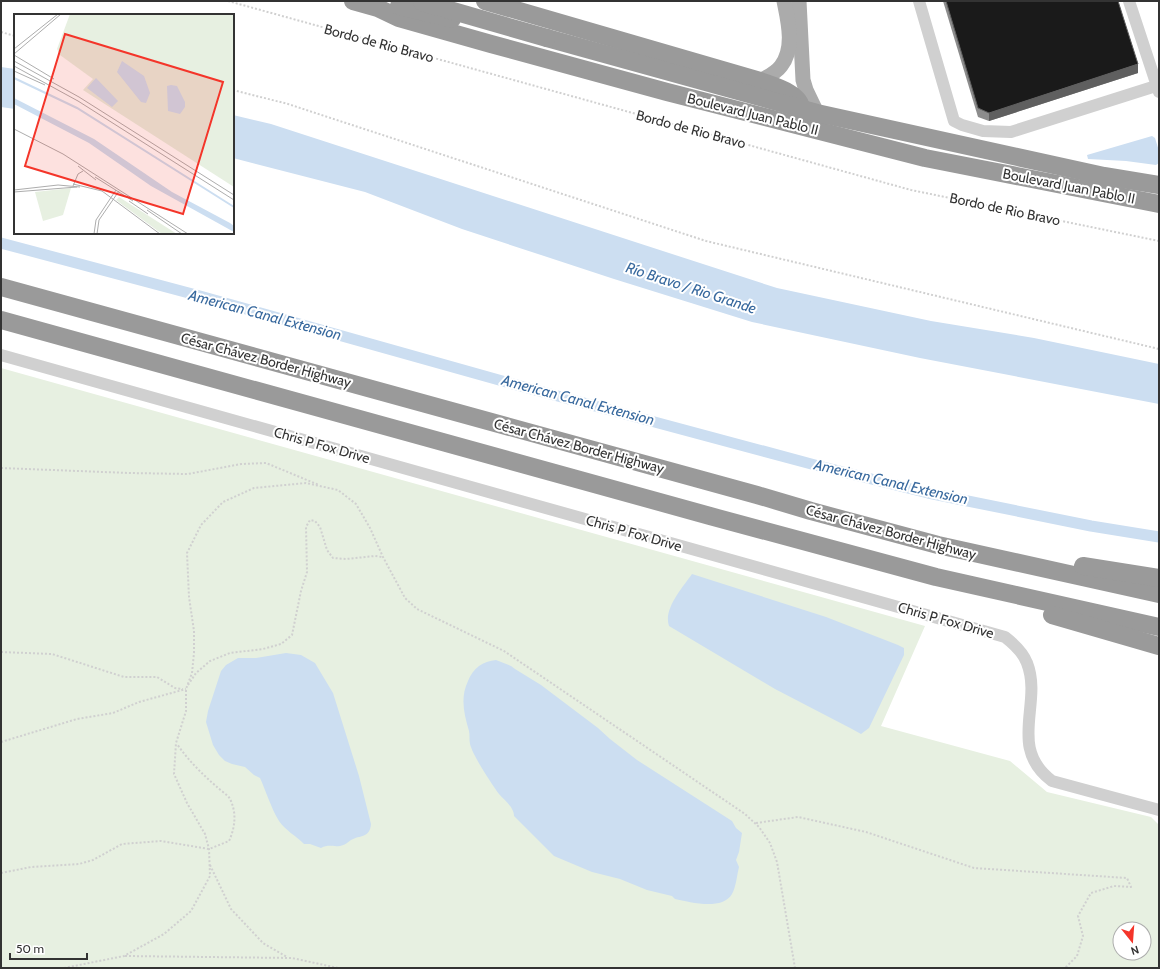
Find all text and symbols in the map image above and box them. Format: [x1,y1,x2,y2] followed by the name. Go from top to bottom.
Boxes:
[14,14,234,234] inset map
[322,20,436,66] street label: Bordo de Rio Bravo
[686,89,820,139] street label: Boulevard Juan Pablo II
[634,106,748,152] street label: Bordo de Rio Bravo
[1001,164,1137,208] street label: Boulevard Juan Pablo II
[948,188,1062,230] street label: Bordo de Rio Bravo
[624,258,759,318] water label: Río Bravo / Rio Grande
[186,286,343,344] water label: American Canal Extension
[179,329,353,391] street label: César Chávez Border Highway
[499,371,656,429] water label: American Canal Extension
[492,415,666,477] street label: César Chávez Border Highway
[272,423,372,467] street label: Chris P Fox Drive
[811,455,970,508] water label: American Canal Extension
[804,501,978,563] street label: César Chávez Border Highway
[584,511,684,555] street label: Chris P Fox Drive
[896,598,996,642] street label: Chris P Fox Drive
[1112,921,1152,961] north arrow
[10,935,87,961] scale bar
[16,941,44,956] text: 50 m
[1129,943,1141,958] text: N

